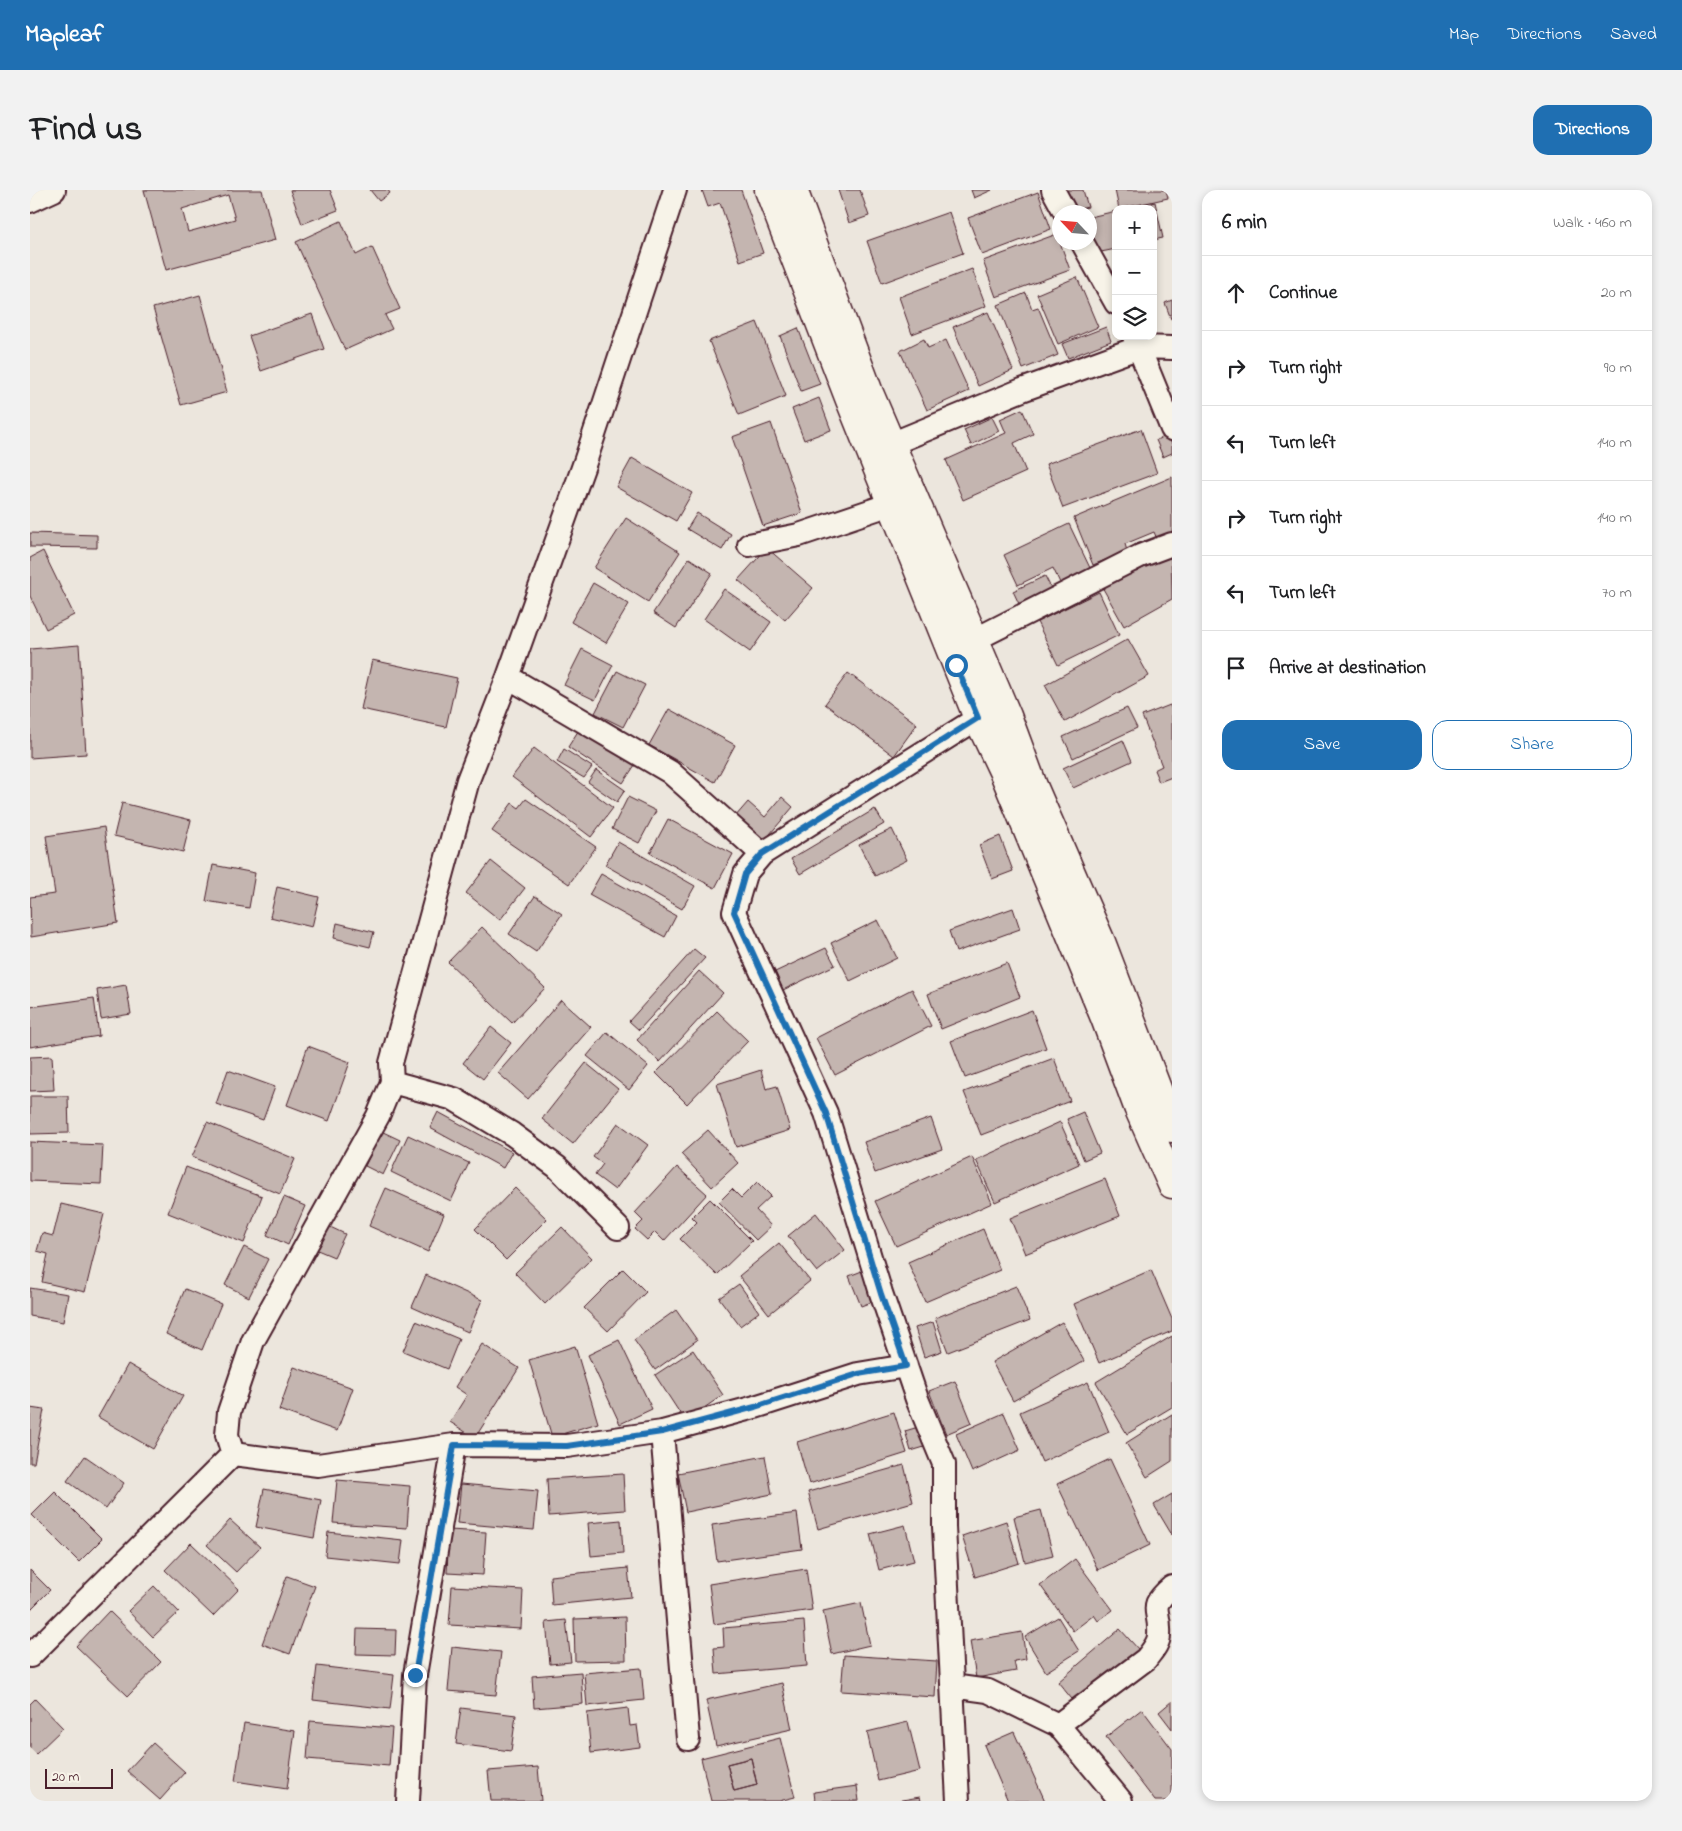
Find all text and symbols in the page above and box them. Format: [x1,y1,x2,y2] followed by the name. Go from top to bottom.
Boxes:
[25,18,104,53] text: Mapleaf
[1449,22,1479,48] text: Map
[1507,22,1582,48] text: Directions
[1610,22,1657,48] text: Saved
[30,105,142,156] text: Find us
[1533,105,1652,155] button: Directions
[1052,205,1097,250] north arrow
[1112,205,1157,340] map controls
[1112,205,1157,250] button: +
[1222,208,1267,238] text: 6 min
[1553,211,1632,235] text: Walk · 460 m
[1112,250,1157,295] button: −
[1222,279,1250,307] icon: ahead
[1269,280,1337,307] text: Continue
[1601,281,1632,305] text: 20 m
[1112,295,1157,340] button: layers
[1222,354,1250,382] icon: right
[1269,355,1342,382] text: Turn right
[1604,356,1632,380] text: 90 m
[1222,429,1250,457] icon: left
[1269,430,1336,457] text: Turn left
[1597,431,1632,455] text: 140 m
[1222,504,1250,532] icon: right
[1269,505,1342,532] text: Turn right
[1597,506,1632,530] text: 140 m
[1222,579,1250,607] icon: left
[1269,580,1336,607] text: Turn left
[1602,581,1632,605] text: 70 m
[945,654,968,677] route start
[1222,654,1250,682] icon: arrive
[1269,655,1426,682] text: Arrive at destination
[1222,720,1422,770] button: Save
[1432,720,1632,770] button: Share
[404,1664,427,1687] route end
[45,1766,112,1789] scale bar
[52,1767,79,1788] text: 20 m

